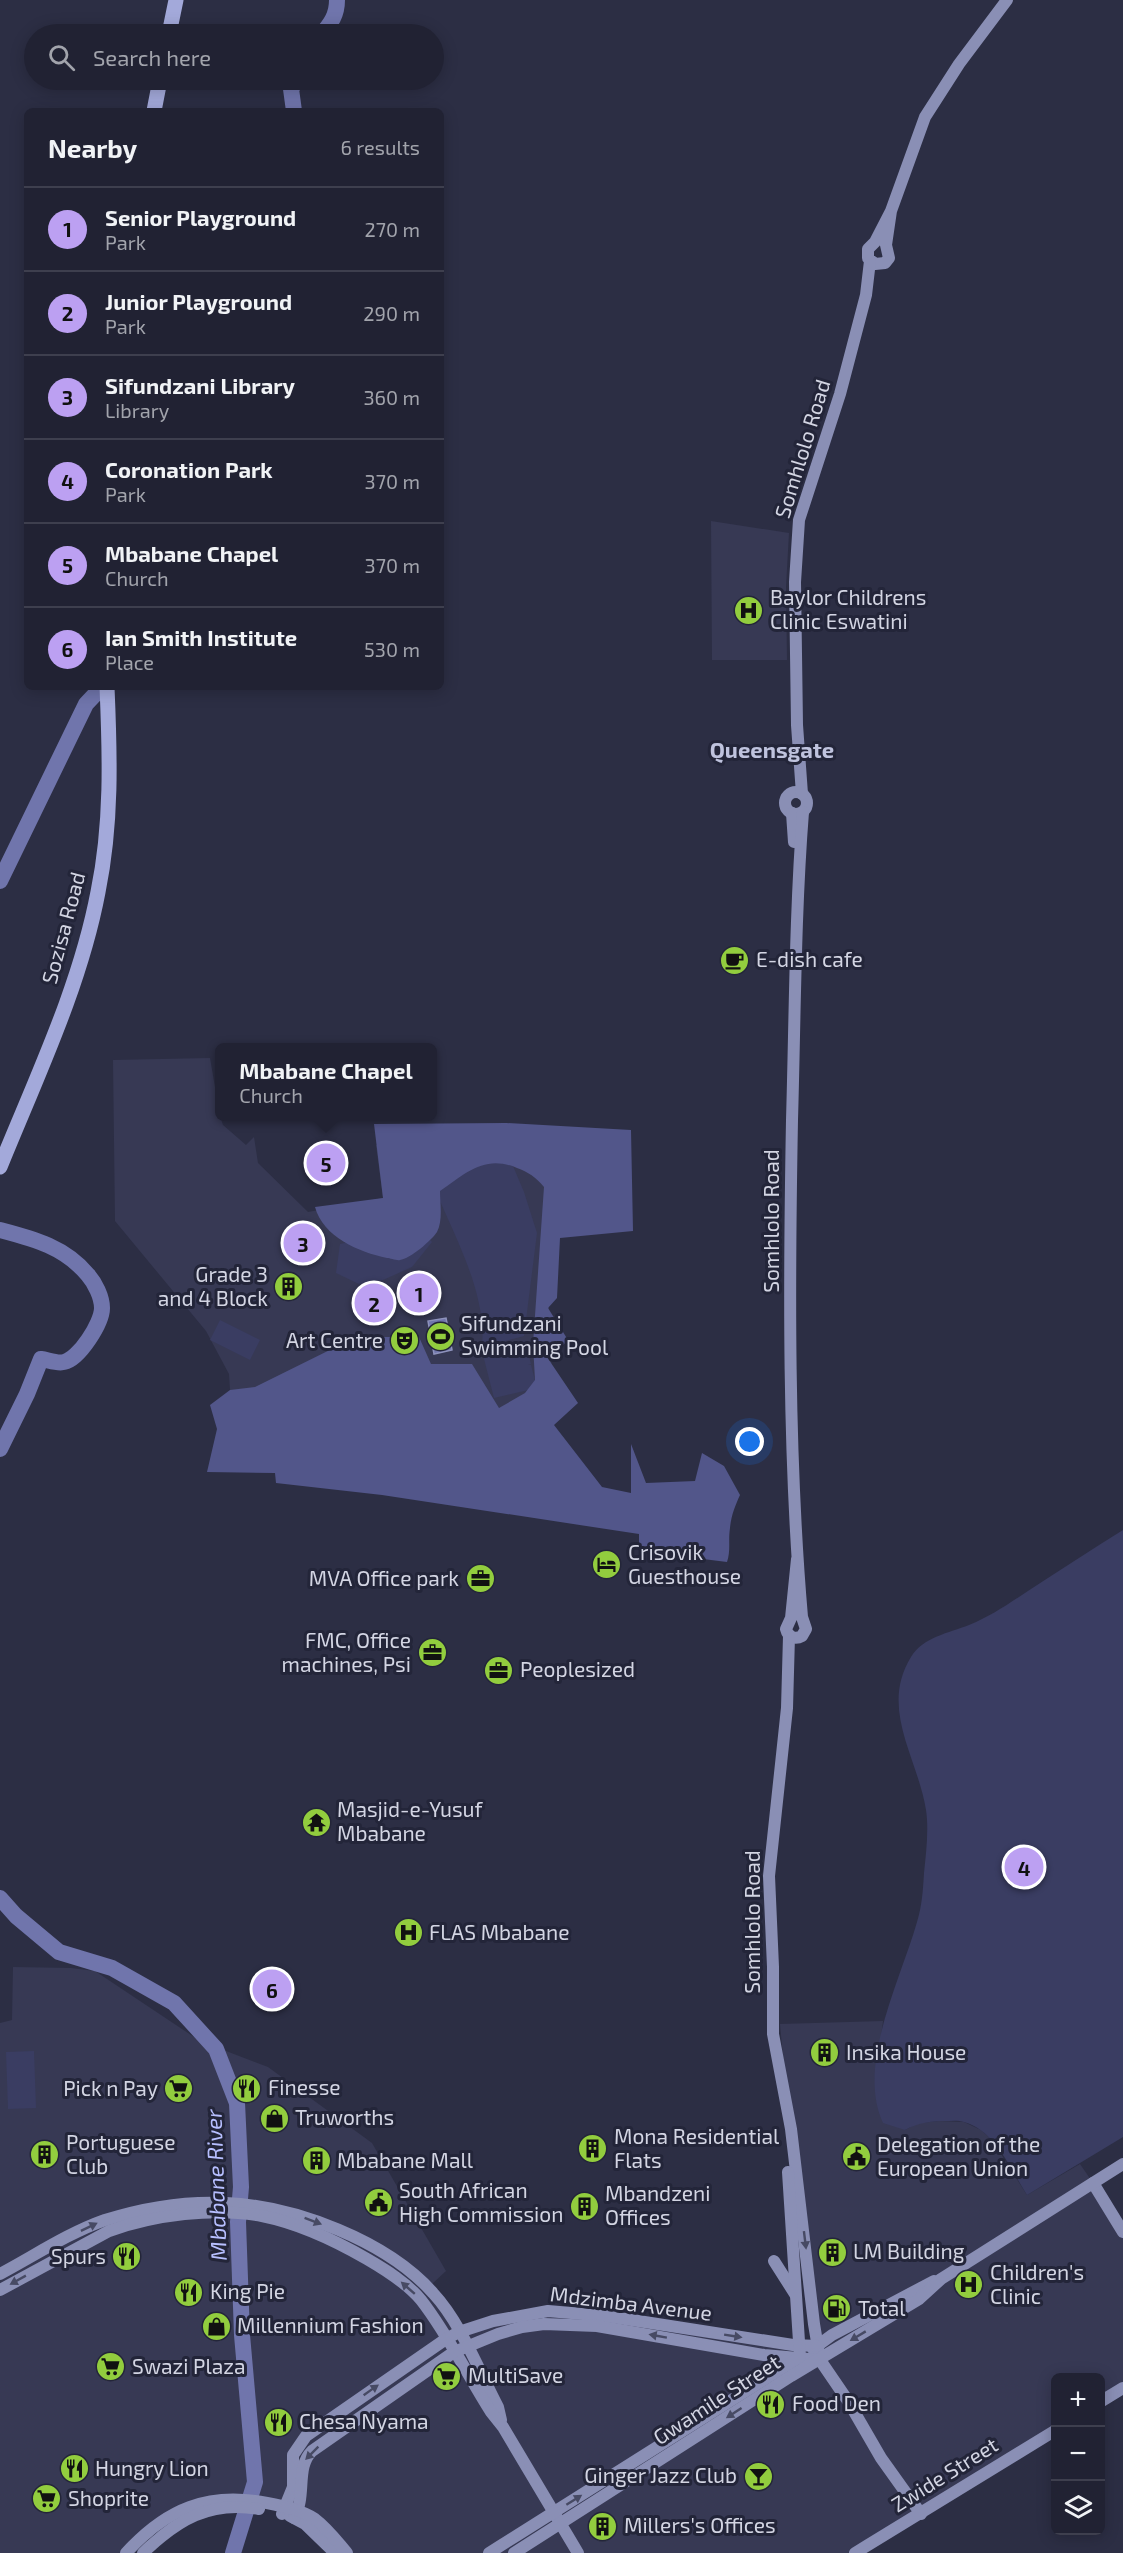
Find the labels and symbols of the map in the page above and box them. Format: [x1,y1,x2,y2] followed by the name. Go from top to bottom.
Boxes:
[769,376,835,521] street label: Somhlolo Road
[770,584,926,633] place label: Baylor Childrens Clinic Eswatini
[733,594,765,626] hospital icon: Baylor Childrens Clinic Eswatini
[710,736,834,763] district label: Queensgate
[36,869,89,986] street label: Sozisa Road
[719,944,751,976] cafe icon: E-dish cafe
[756,946,863,971] place label: E-dish cafe
[306,1140,346,1186] pin: 5
[758,1149,783,1293] street label: Somhlolo Road
[284,1220,322,1266] pin: 3
[158,1261,268,1310] place label: Grade 3 and 4 Block
[400,1270,438,1316] pin: 1
[273,1271,305,1303] building icon: Grade 3 and 4 Block
[354,1280,394,1326] pin: 2
[461,1310,609,1359] place label: Sifundzani Swimming Pool
[424,1320,456,1352] sports icon: Sifundzani Swimming Pool
[388,1325,420,1357] theatre icon: Art Centre
[286,1327,383,1352] place label: Art Centre
[735,1427,764,1456] your location
[628,1539,741,1588] place label: Crisovik Guesthouse
[591,1549,623,1581] hotel icon: Crisovik Guesthouse
[464,1563,496,1595] office icon: MVA Office park
[309,1565,459,1590] place label: MVA Office park
[282,1627,411,1676] place label: FMC, Office machines, Psi
[416,1637,448,1669] office icon: FMC, Office machines, Psi
[483,1654,515,1686] office icon: Peoplesized
[520,1656,635,1681] place label: Peoplesized
[337,1796,484,1845] place label: Masjid-e-Yusuf Mbabane
[300,1806,332,1838] temple icon: Masjid-e-Yusuf Mbabane
[1004,1844,1044,1890] pin: 4
[739,1850,764,1994] street label: Somhlolo Road
[392,1917,424,1949] hospital icon: FLAS Mbabane
[429,1919,570,1944] place label: FLAS Mbabane
[252,1966,292,2012] pin: 6
[809,2037,841,2069] building icon: Insika House
[846,2039,966,2064] place label: Insika House
[231,2072,263,2104] restaurant icon: Finesse
[163,2073,195,2105] supermarket icon: Pick n Pay
[268,2074,341,2099] place label: Finesse
[63,2075,158,2100] place label: Pick n Pay
[258,2102,290,2134] shop icon: Truworths
[295,2104,394,2129] place label: Truworths
[199,2108,231,2261] water label: Mbabane River
[614,2123,780,2172] place label: Mona Residential Flats
[66,2129,176,2178] place label: Portuguese Club
[877,2131,1040,2180] place label: Delegation of the European Union
[577,2133,609,2165] building icon: Mona Residential Flats
[29,2139,61,2171] building icon: Portuguese Club
[840,2141,872,2173] public building icon: Delegation of the European Union
[300,2145,332,2177] building icon: Mbabane Mall
[337,2147,474,2172] place label: Mbabane Mall
[399,2177,563,2226] place label: South African High Commission
[605,2180,711,2229] place label: Mbandzeni Offices
[362,2187,394,2219] public building icon: South African High Commission
[568,2190,600,2222] building icon: Mbandzeni Offices
[304,2217,322,2226] one-way arrow
[80,2223,98,2233] one-way arrow
[800,2231,809,2250] one-way arrow
[816,2236,848,2268] building icon: LM Building
[853,2238,965,2263] place label: LM Building
[111,2241,143,2273] restaurant icon: Spurs
[51,2243,106,2268] place label: Spurs
[990,2259,1084,2308] place label: Children's Clinic
[953,2269,985,2301] hospital icon: Children's Clinic
[10,2274,26,2285] one-way arrow
[173,2276,205,2308] restaurant icon: King Pie
[210,2278,285,2303] place label: King Pie
[549,2280,714,2325] street label: Mdzimba Avenue
[401,2282,416,2295] one-way arrow
[821,2293,853,2325] fuel station icon: Total
[858,2295,906,2320] place label: Total
[200,2310,232,2342] shop icon: Millennium Fashion
[237,2312,424,2337] place label: Millennium Fashion
[850,2330,866,2341] one-way arrow
[724,2331,743,2340] one-way arrow
[648,2332,667,2341] one-way arrow
[648,2348,784,2449] street label: Gwamile Street
[95,2351,127,2383] supermarket icon: Swazi Plaza
[132,2353,245,2378] place label: Swazi Plaza
[431,2360,463,2392] supermarket icon: MultiSave
[468,2362,563,2387] place label: MultiSave
[362,2384,378,2396] one-way arrow
[755,2388,787,2420] restaurant icon: Food Den
[792,2390,881,2415] place label: Food Den
[262,2406,294,2438] restaurant icon: Chesa Nyama
[726,2407,742,2418] one-way arrow
[299,2408,429,2433] place label: Chesa Nyama
[886,2431,1002,2516] street label: Zwide Street
[305,2446,320,2460] one-way arrow
[58,2453,90,2485] restaurant icon: Hungry Lion
[95,2455,209,2480] place label: Hungry Lion
[742,2460,774,2492] bar icon: Ginger Jazz Club
[584,2462,737,2487] place label: Ginger Jazz Club
[31,2483,63,2515] supermarket icon: Shoprite
[68,2485,149,2510] place label: Shoprite
[566,2494,582,2505] one-way arrow
[587,2510,619,2542] building icon: Millers's Offices
[624,2512,776,2537] place label: Millers's Offices

